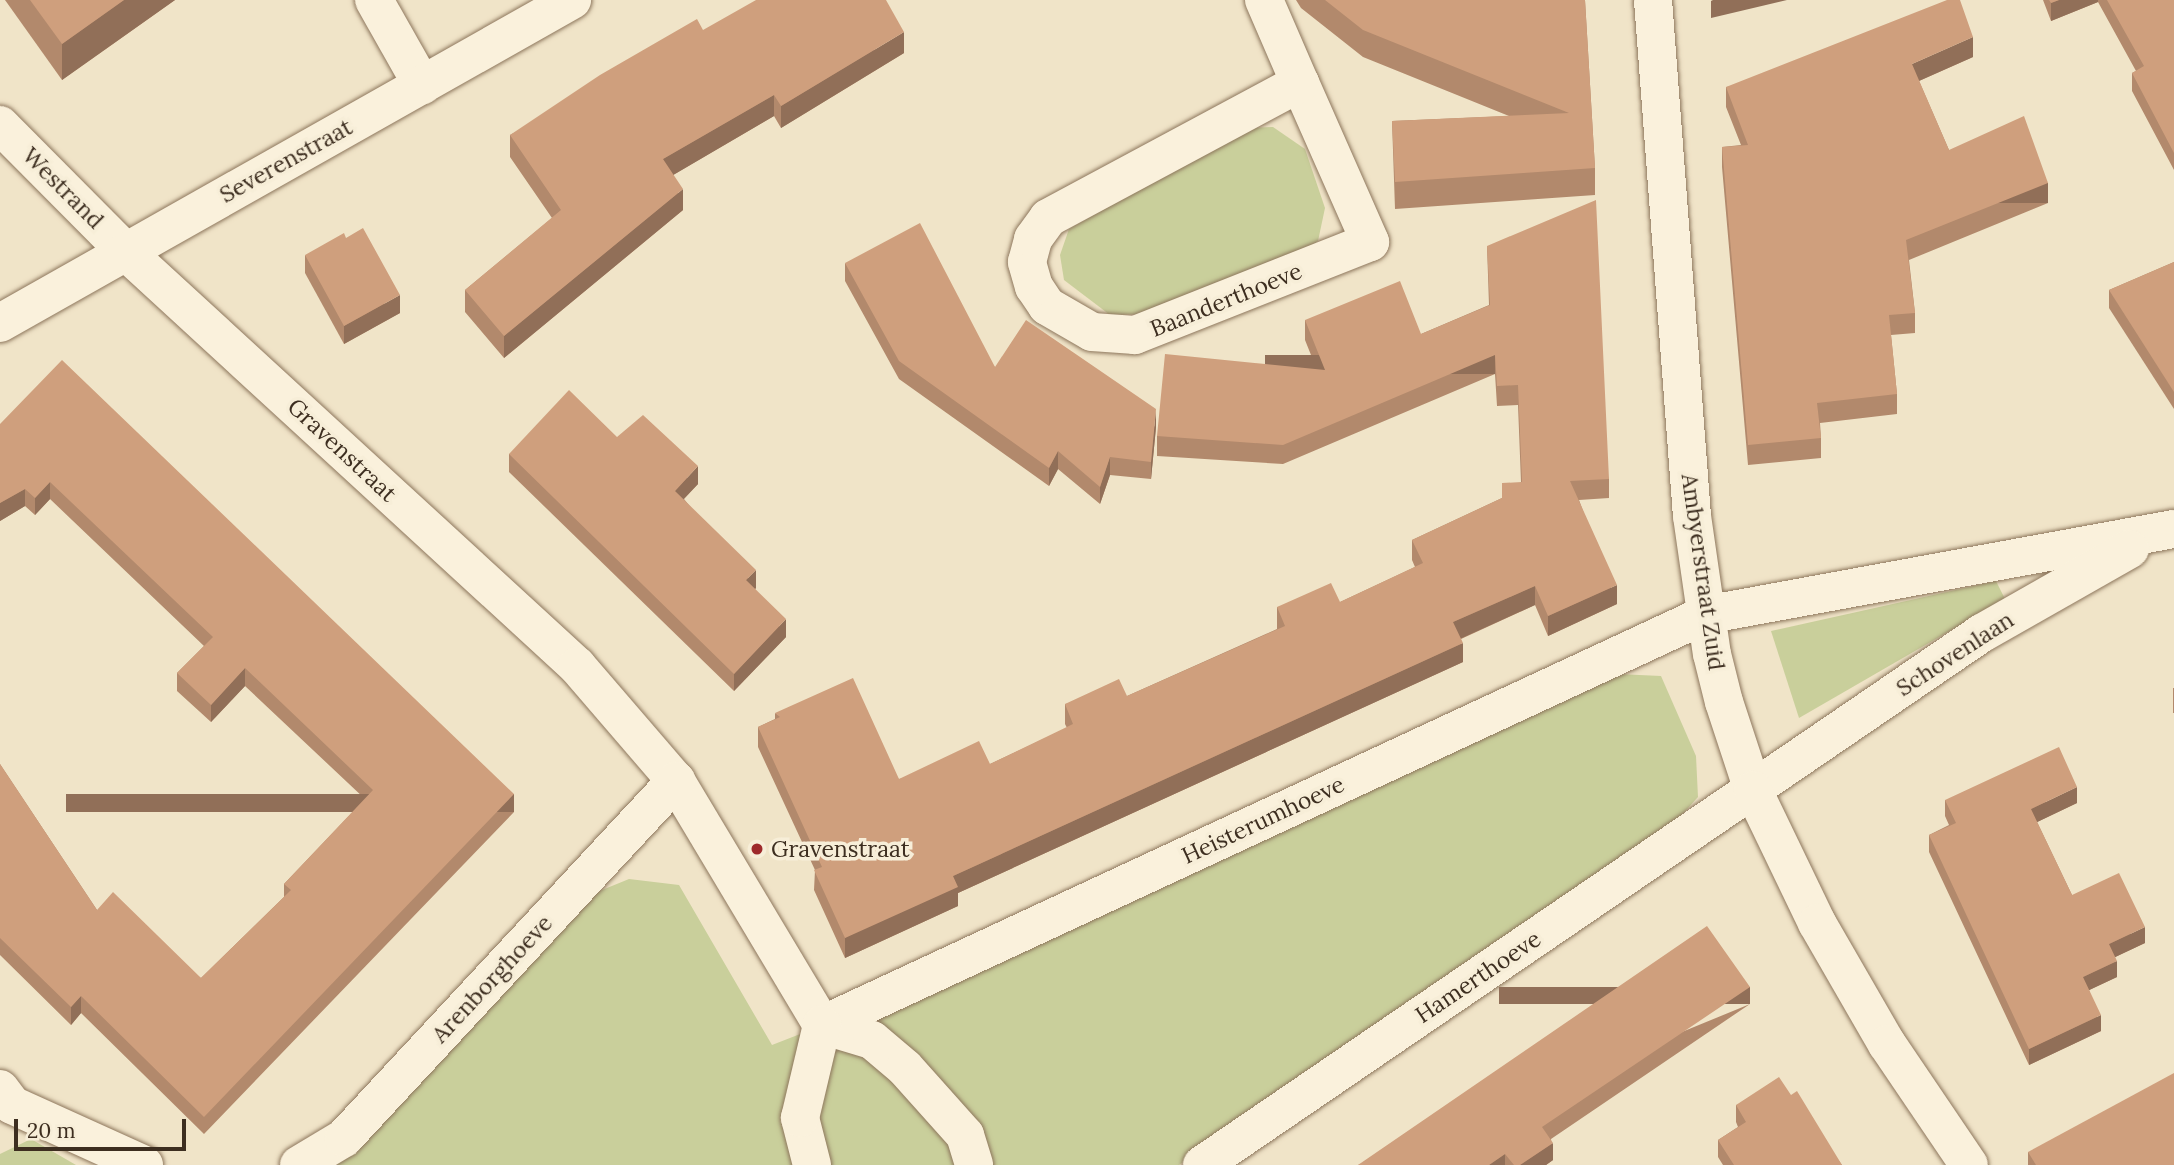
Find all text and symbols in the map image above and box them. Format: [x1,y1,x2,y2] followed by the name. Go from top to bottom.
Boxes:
[215,113,357,209] street label: Severenstraat
[17,142,109,234] street label: Westrand
[1146,257,1306,343] street label: Baanderthoeve
[282,393,402,507] street label: Gravenstraat
[1676,472,1730,672] street label: Ambyerstraat Zuid
[1891,606,2019,702] street label: Schovenlaan
[1177,770,1349,870] street label: Heisterumhoeve
[771,835,910,863] place label: Gravenstraat
[749,841,765,857] marker: Gravenstraat
[426,910,558,1048] street label: Arenborghoeve
[1410,925,1546,1029] street label: Hamerthoeve
[18,1106,189,1150] scale bar
[27,1117,76,1144] text: 20 m

